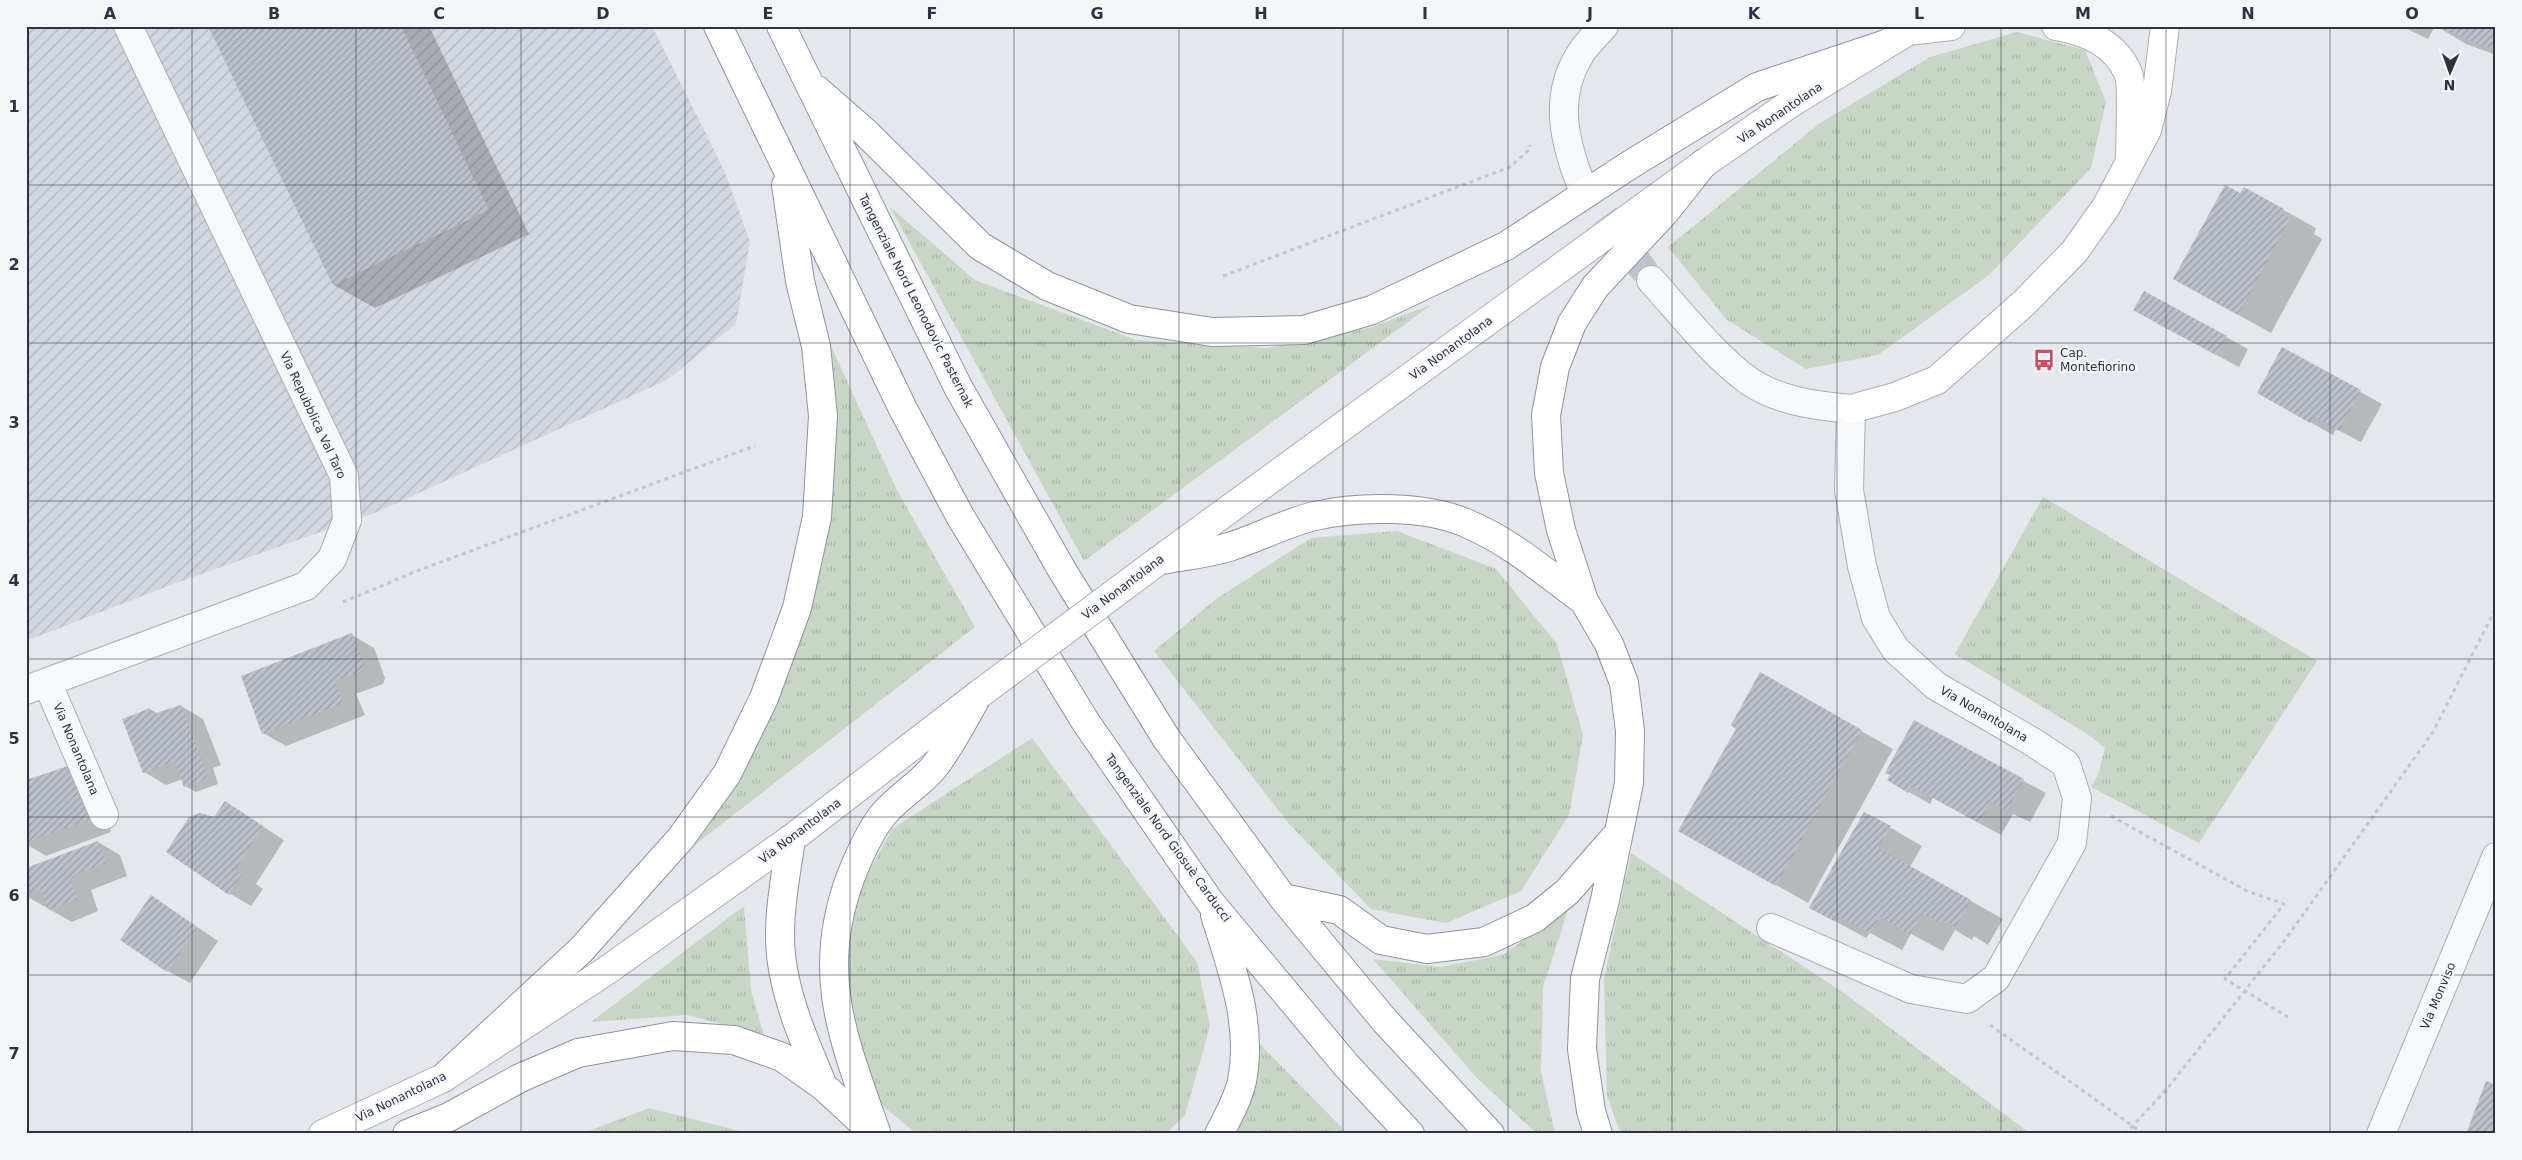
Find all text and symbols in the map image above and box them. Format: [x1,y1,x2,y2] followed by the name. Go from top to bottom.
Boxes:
[104,4,117,23] text: A
[268,4,280,23] text: B
[433,4,445,23] text: C
[596,4,610,23] text: D
[763,4,773,23] text: E
[927,4,937,23] text: F
[1090,4,1104,23] text: G
[1254,4,1268,23] text: H
[1422,4,1428,23] text: I
[1586,4,1593,23] text: J
[1748,4,1761,23] text: K
[1914,4,1924,23] text: L
[2075,4,2091,23] text: M
[2241,4,2255,23] text: N
[2405,4,2419,23] text: O
[2424,48,2474,98] north arrow
[2443,77,2456,93] text: N
[1735,80,1825,146] street label: Via Nonantolana
[8,97,20,116] text: 1
[855,191,976,410] street label: Tangenziale Nord Leonodovic Pasternak
[8,255,20,274] text: 2
[1407,313,1495,383] street label: Via Nonantolana
[2060,346,2136,374] place label: Cap. Montefiorino
[2031,347,2057,373] bus stop icon: Cap. Montefiorino
[277,349,349,481] street label: Via Repubblica Val Taro
[8,413,20,432] text: 3
[1079,552,1167,622] street label: Via Nonantolana
[8,571,20,590] text: 4
[1938,683,2030,745] street label: Via Nonantolana
[50,701,102,797] street label: Via Nonantolana
[8,729,20,748] text: 5
[1102,750,1234,925] street label: Tangenziale Nord Giosuè Carducci
[756,796,844,866] street label: Via Nonantolana
[8,886,20,905] text: 6
[2418,960,2458,1032] street label: Via Monviso
[8,1044,20,1063] text: 7
[353,1069,449,1125] street label: Via Nonantolana

